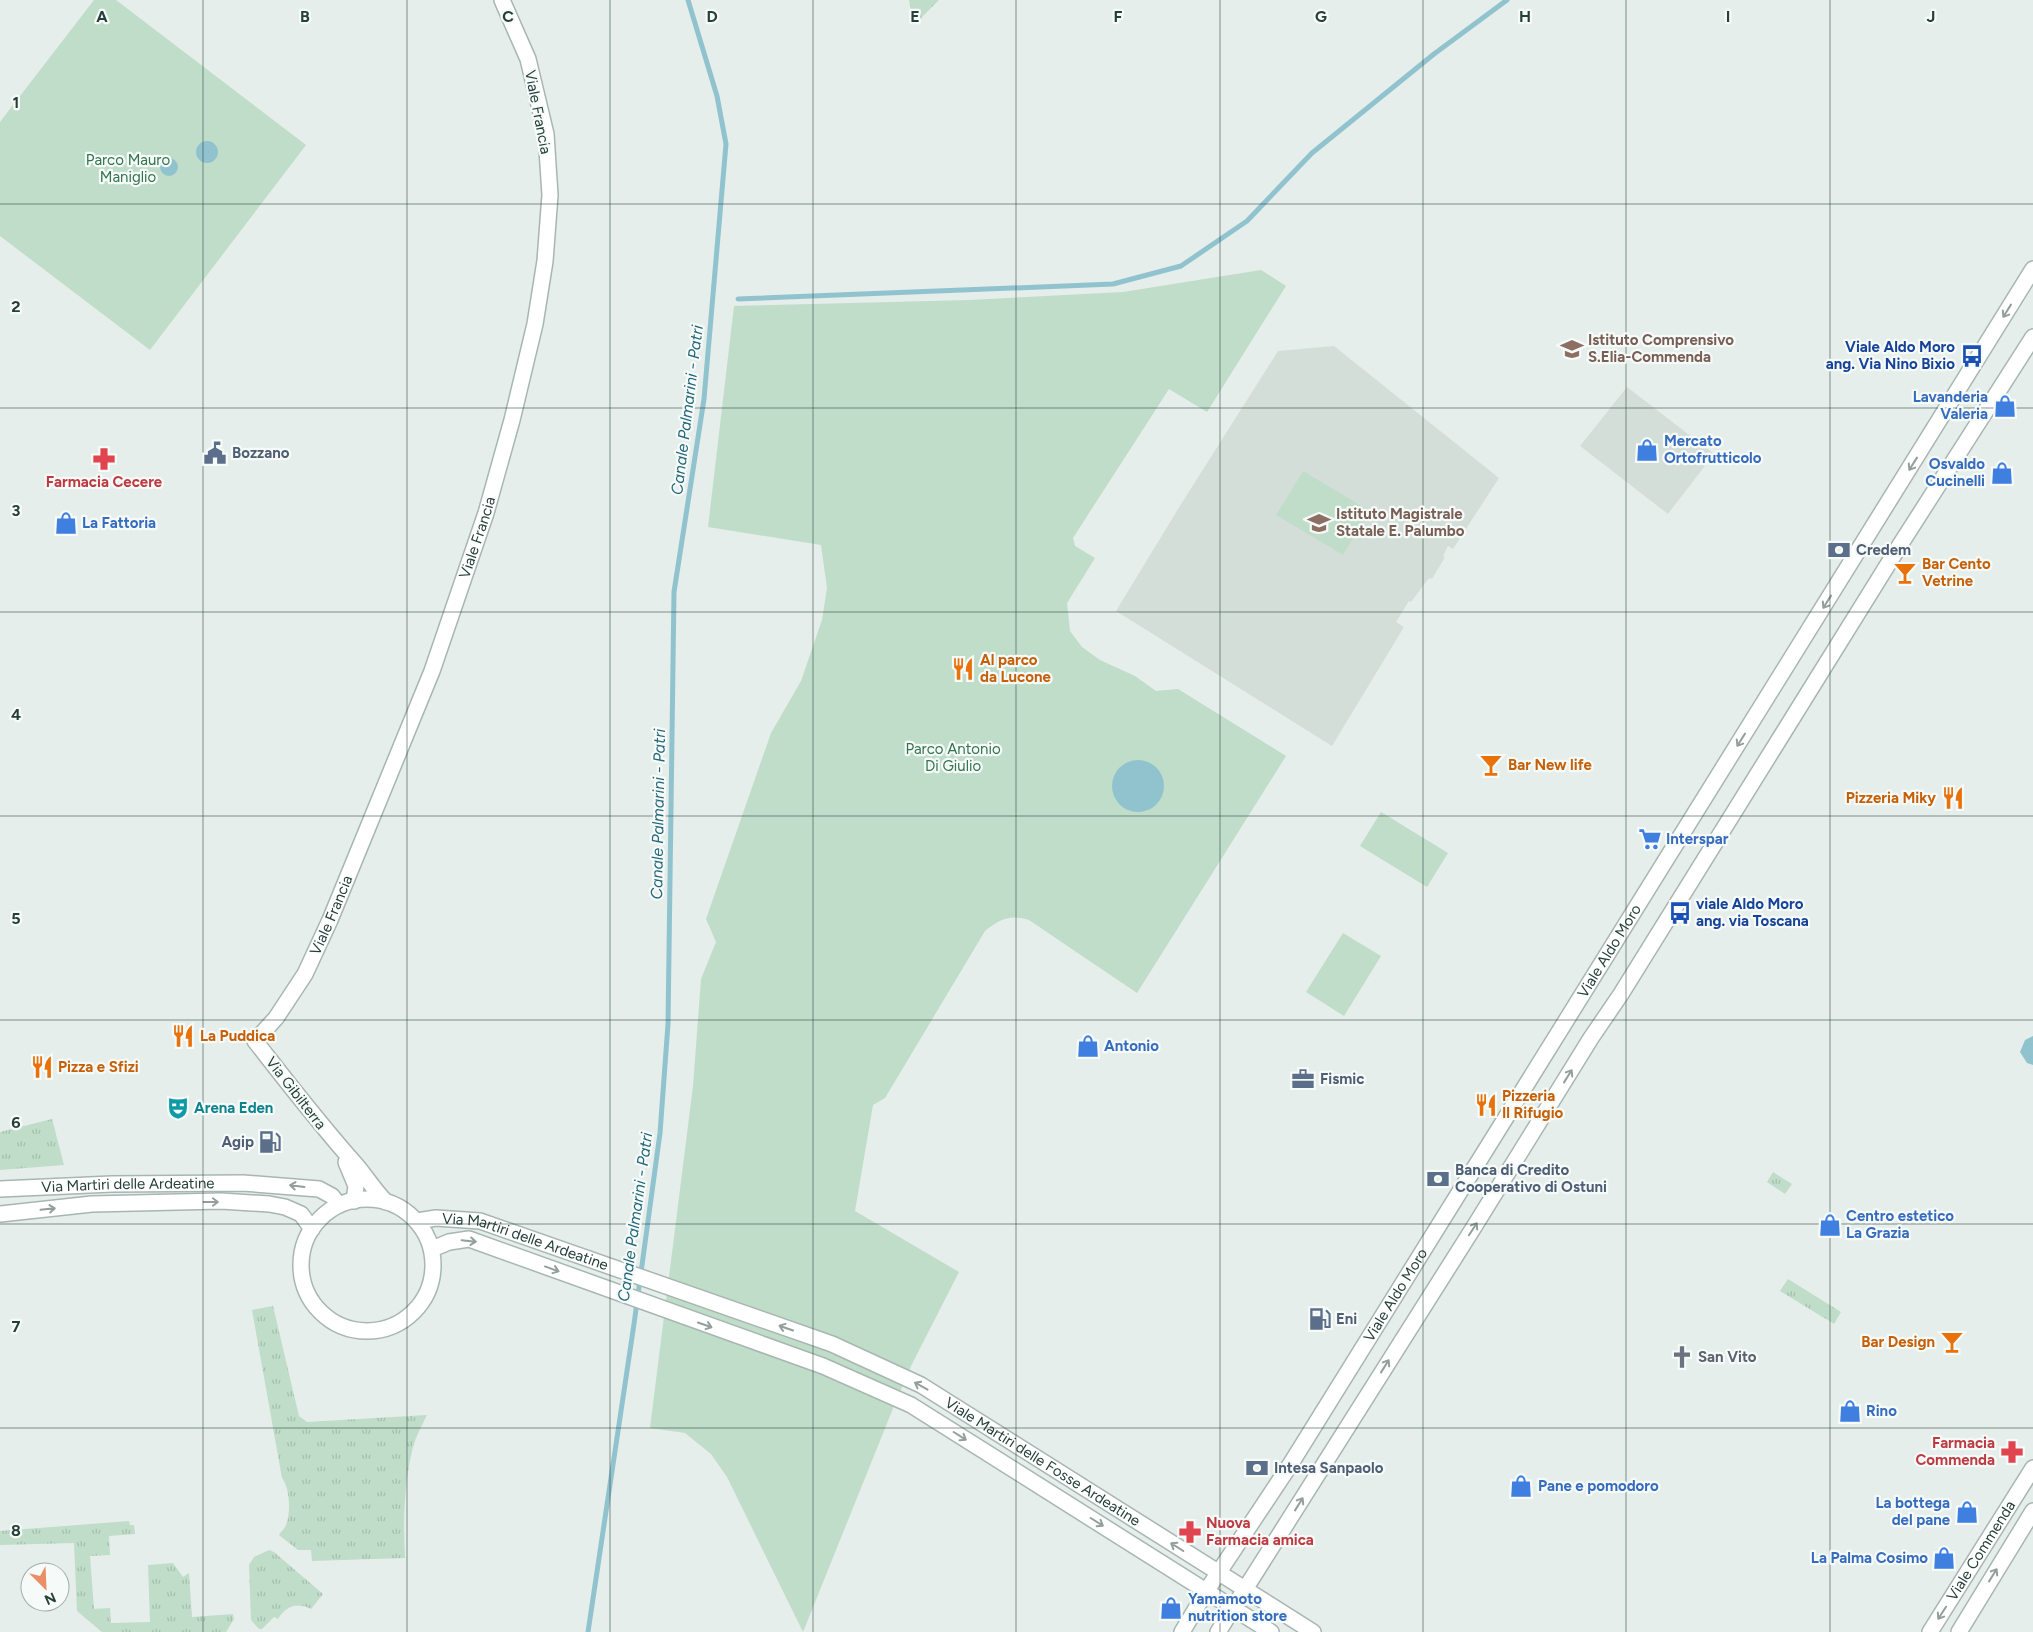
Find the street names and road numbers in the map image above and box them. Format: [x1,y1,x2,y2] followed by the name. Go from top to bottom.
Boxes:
[521,69,555,155] street label: Viale Francia
[455,495,499,581] street label: Viale Francia
[306,873,356,958] street label: Viale Francia
[1574,901,1645,1001] street label: Viale Aldo Moro
[262,1053,330,1133] street label: Via Gibilterra
[41,1174,215,1196] street label: Via Martiri delle Ardeatine
[441,1209,611,1274] street label: Via Martiri delle Ardeatine
[1360,1245,1432,1345] street label: Viale Aldo Moro
[942,1393,1144,1530] street label: Viale Martiri delle Fosse Ardeatine
[1943,1497,2019,1604] street label: Viale Commenda

